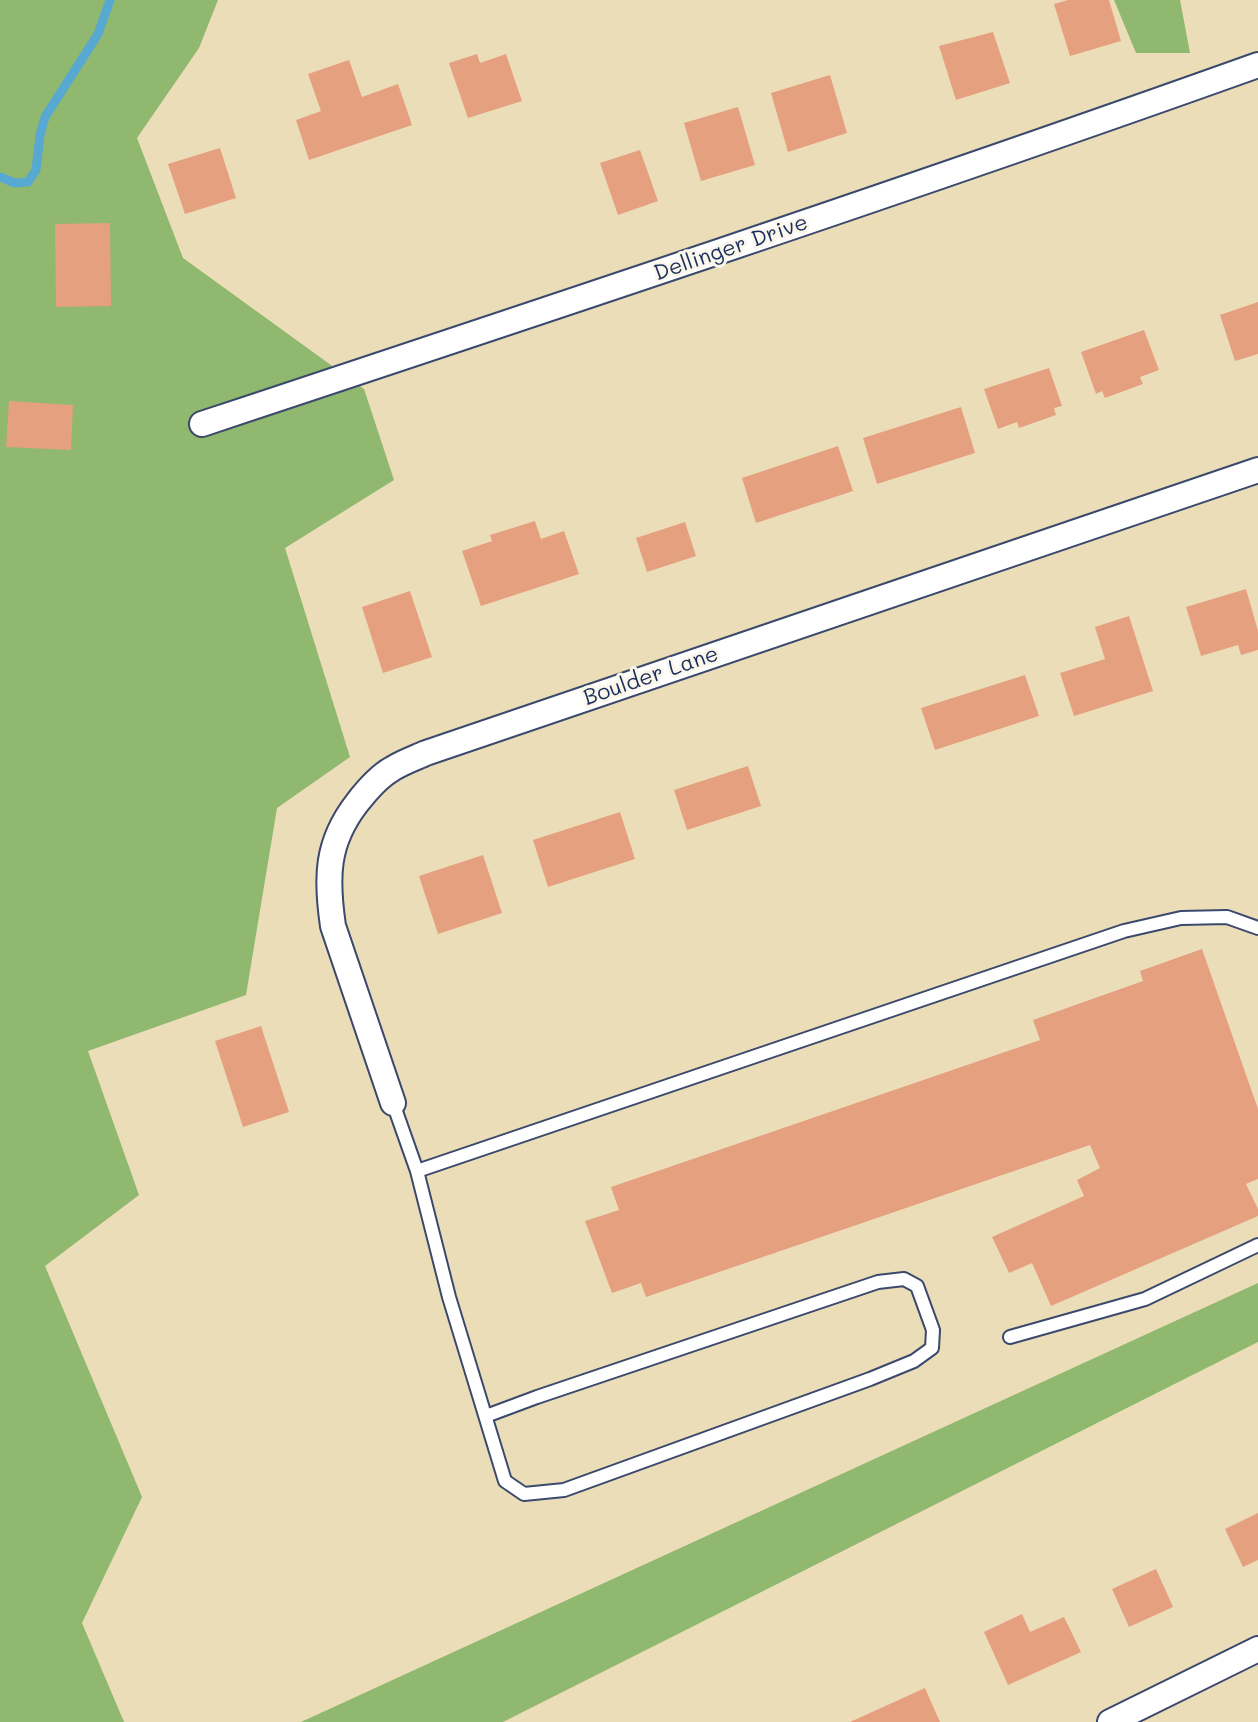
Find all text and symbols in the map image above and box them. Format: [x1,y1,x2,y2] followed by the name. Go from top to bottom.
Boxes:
[650,209,812,287] street label: Dellinger Drive
[580,641,722,711] street label: Boulder Lane

